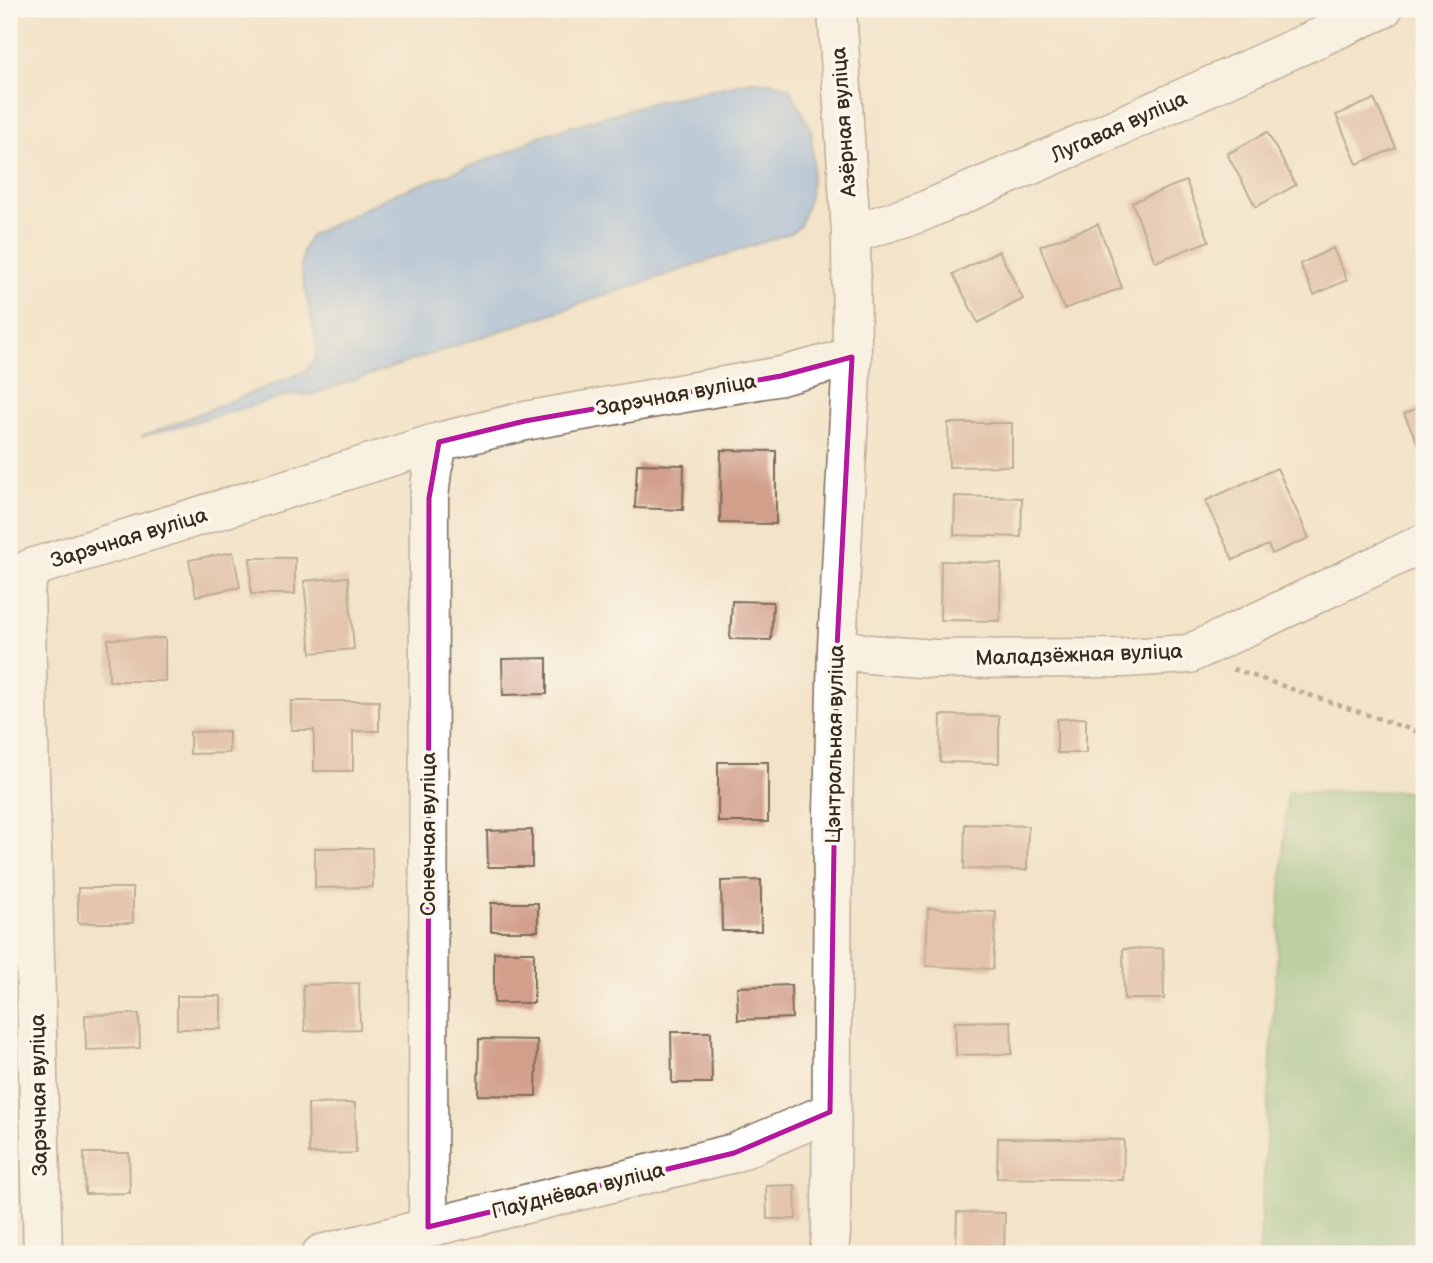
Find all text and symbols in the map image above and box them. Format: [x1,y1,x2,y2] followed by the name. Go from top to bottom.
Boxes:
[826,46,862,199] street label: Азёрная вуліца
[1046,86,1191,169] street label: Лугавая вуліца
[594,368,759,421] street label: Зарэчная вуліца
[48,502,211,574] street label: Зарэчная вуліца
[975,639,1184,671] street label: Маладзёжная вуліца
[821,644,849,844] street label: Цэнтральная вуліца
[416,752,441,916] street label: Сонечная вуліца
[25,1013,53,1176] street label: Зарэчная вуліца
[489,1157,668,1225] street label: Паўднёвая вуліца

